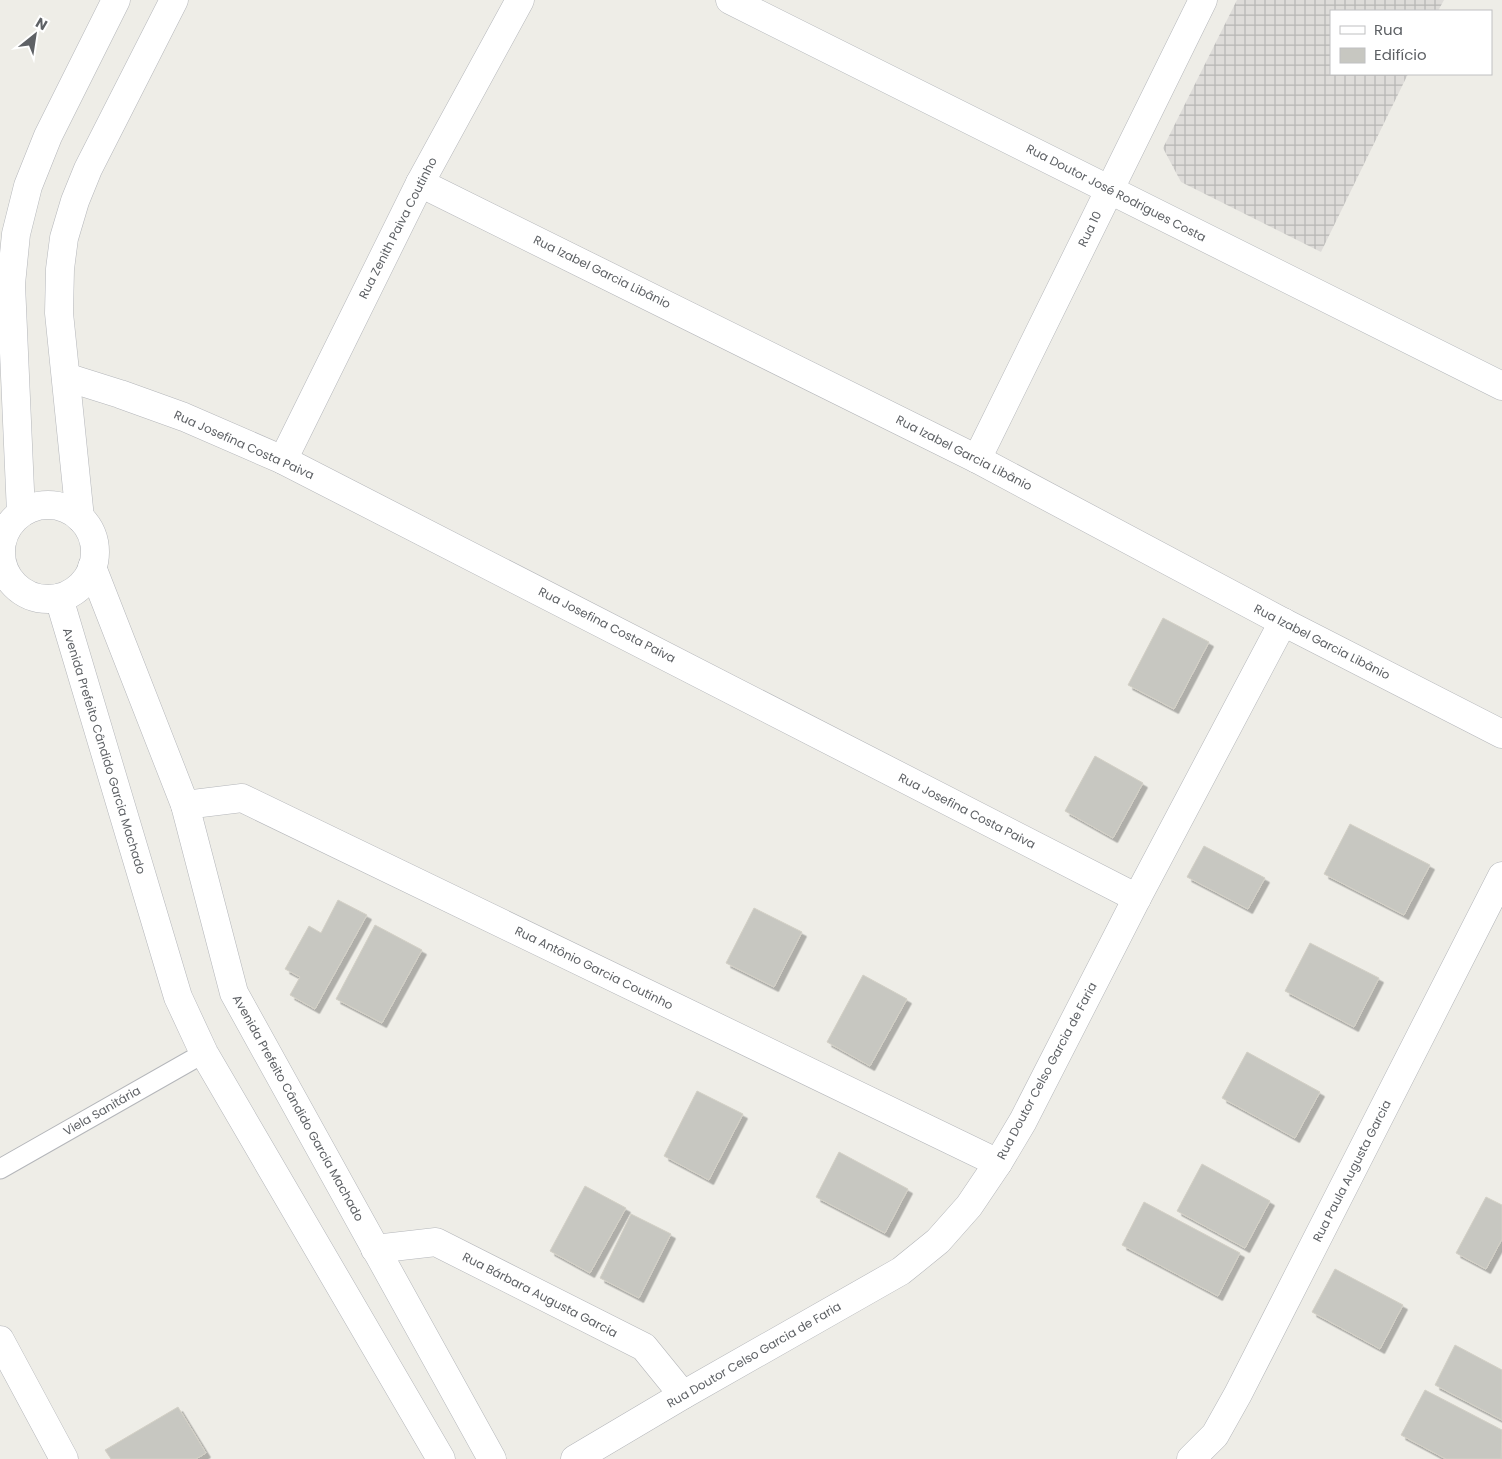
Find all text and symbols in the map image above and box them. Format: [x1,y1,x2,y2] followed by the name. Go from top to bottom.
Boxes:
[10,10,60,60] north arrow
[1330,10,1492,75] legend
[32,12,51,35] text: N
[1374,19,1403,40] text: Rua
[1374,44,1427,65] text: Edifício
[1023,140,1209,245] street label: Rua Doutor José Rodrigues Costa
[354,154,441,302] street label: Rua Zenith Paiva Coutinho
[1074,208,1105,249] street label: Rua 10
[531,231,674,312] street label: Rua Izabel Garcia Libânio
[171,406,317,483] street label: Rua Josefina Costa Paiva
[893,411,1035,494] street label: Rua Izabel Garcia Libânio
[536,583,679,667] street label: Rua Josefina Costa Paiva
[1251,600,1393,683] street label: Rua Izabel Garcia Libânio
[59,626,150,876] street label: Avenida Prefeito Cândido Garcia Machado
[896,769,1039,853] street label: Rua Josefina Costa Paiva
[512,922,676,1013] street label: Rua Antônio Garcia Coutinho
[992,979,1101,1162] street label: Rua Doutor Celso Garcia de Faria
[229,991,368,1224] street label: Avenida Prefeito Cândido Garcia Machado
[60,1082,143,1140] street label: Viela Sanitária
[1308,1097,1395,1245] street label: Rua Paula Augusta Garcia
[460,1248,621,1341] street label: Rua Bárbara Augusta Garcia
[663,1298,844,1412] street label: Rua Doutor Celso Garcia de Faria

